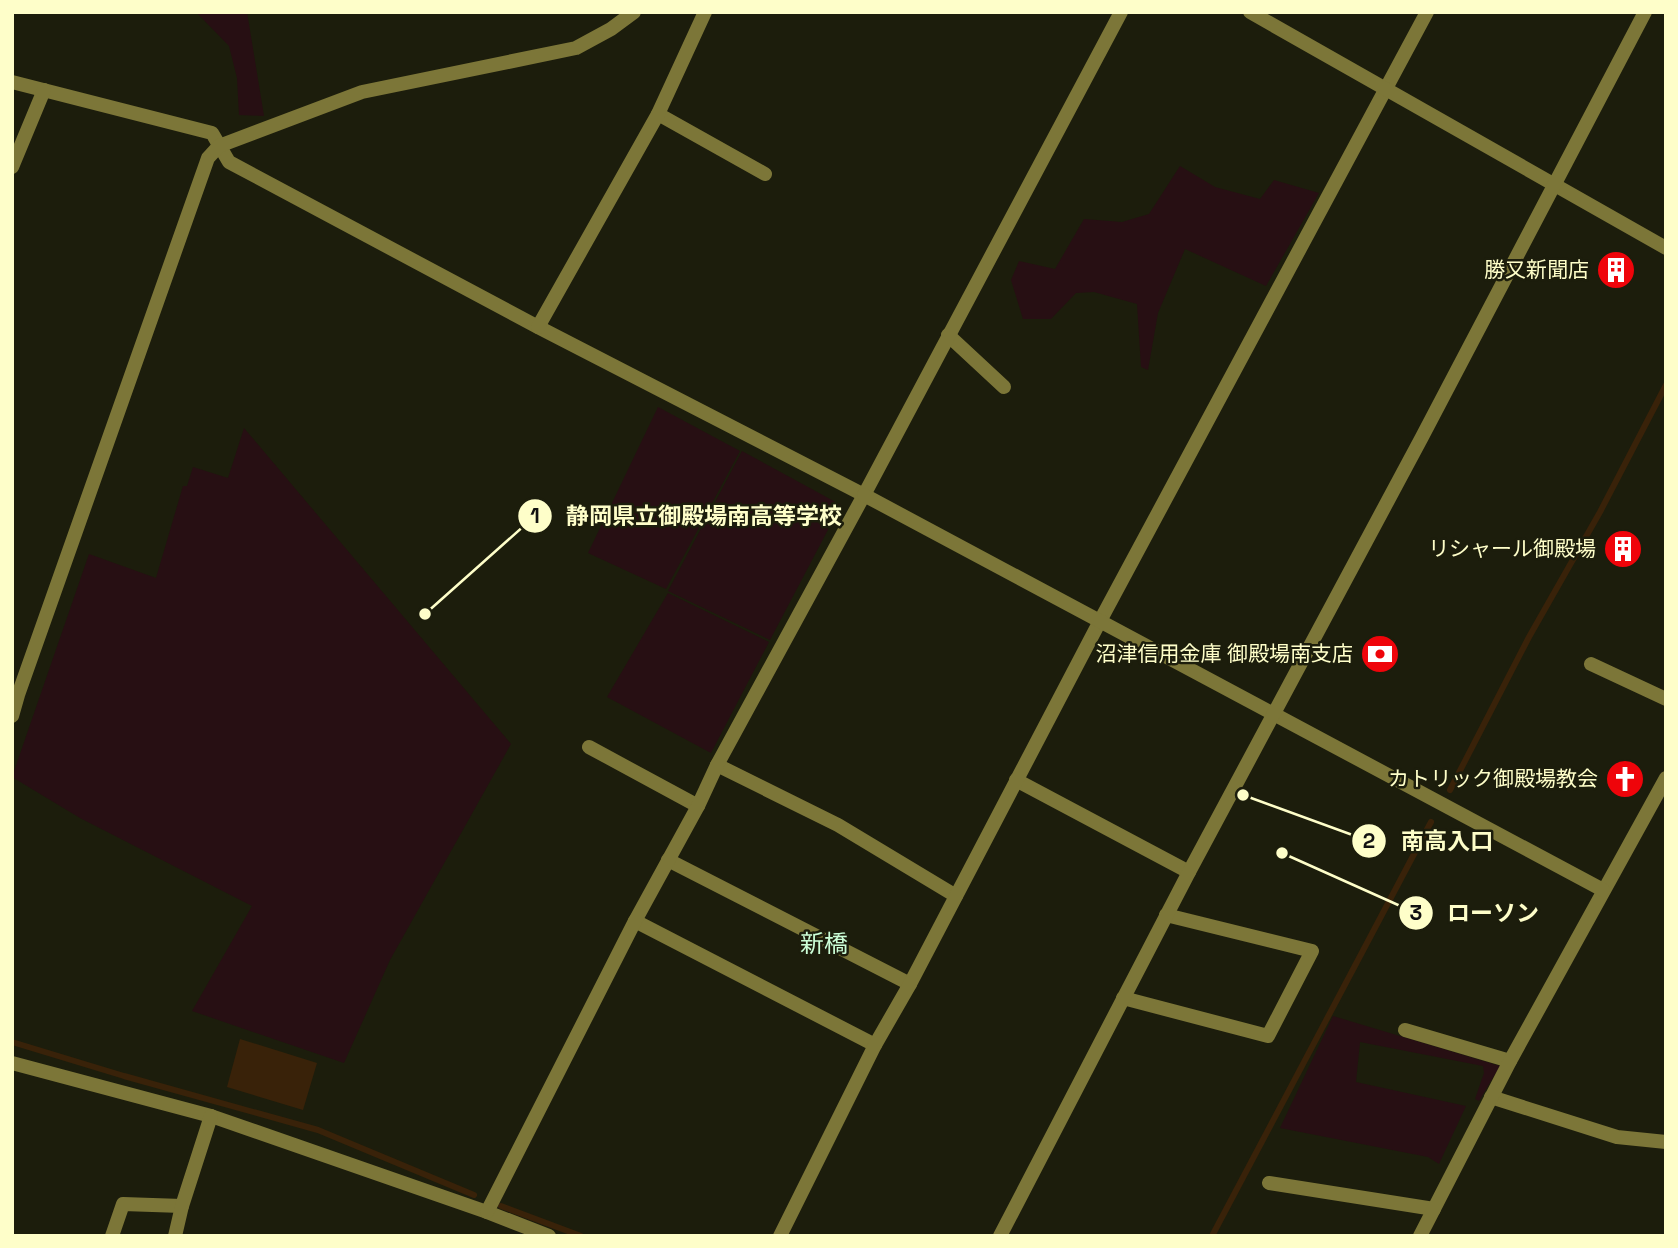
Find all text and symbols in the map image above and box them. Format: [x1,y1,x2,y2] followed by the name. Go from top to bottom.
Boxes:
[1595,249,1637,291] building icon: 勝又新聞店
[1484,256,1589,283] place label: 勝又新聞店
[517,494,856,538] callout: 静岡県立御殿場南高等学校
[566,501,842,531] text: 静岡県立御殿場南高等学校
[530,502,540,529] text: 1
[1602,528,1644,570] building icon: リシャール御殿場
[1428,535,1596,562] place label: リシャール御殿場
[1359,633,1401,675] bank icon: 沼津信用金庫 御殿場南支店
[1096,640,1353,667] place label: 沼津信用金庫 御殿場南支店
[1604,758,1646,800] church icon: カトリック御殿場教会
[1388,765,1598,792] place label: カトリック御殿場教会
[1352,819,1507,863] callout: 南高入口
[1401,826,1493,856] text: 南高入口
[1363,827,1375,854] text: 2
[1398,891,1553,935] callout: ローソン
[1447,898,1539,928] text: ローソン
[1410,899,1422,926] text: 3
[800,928,848,959] district label: 新橋

